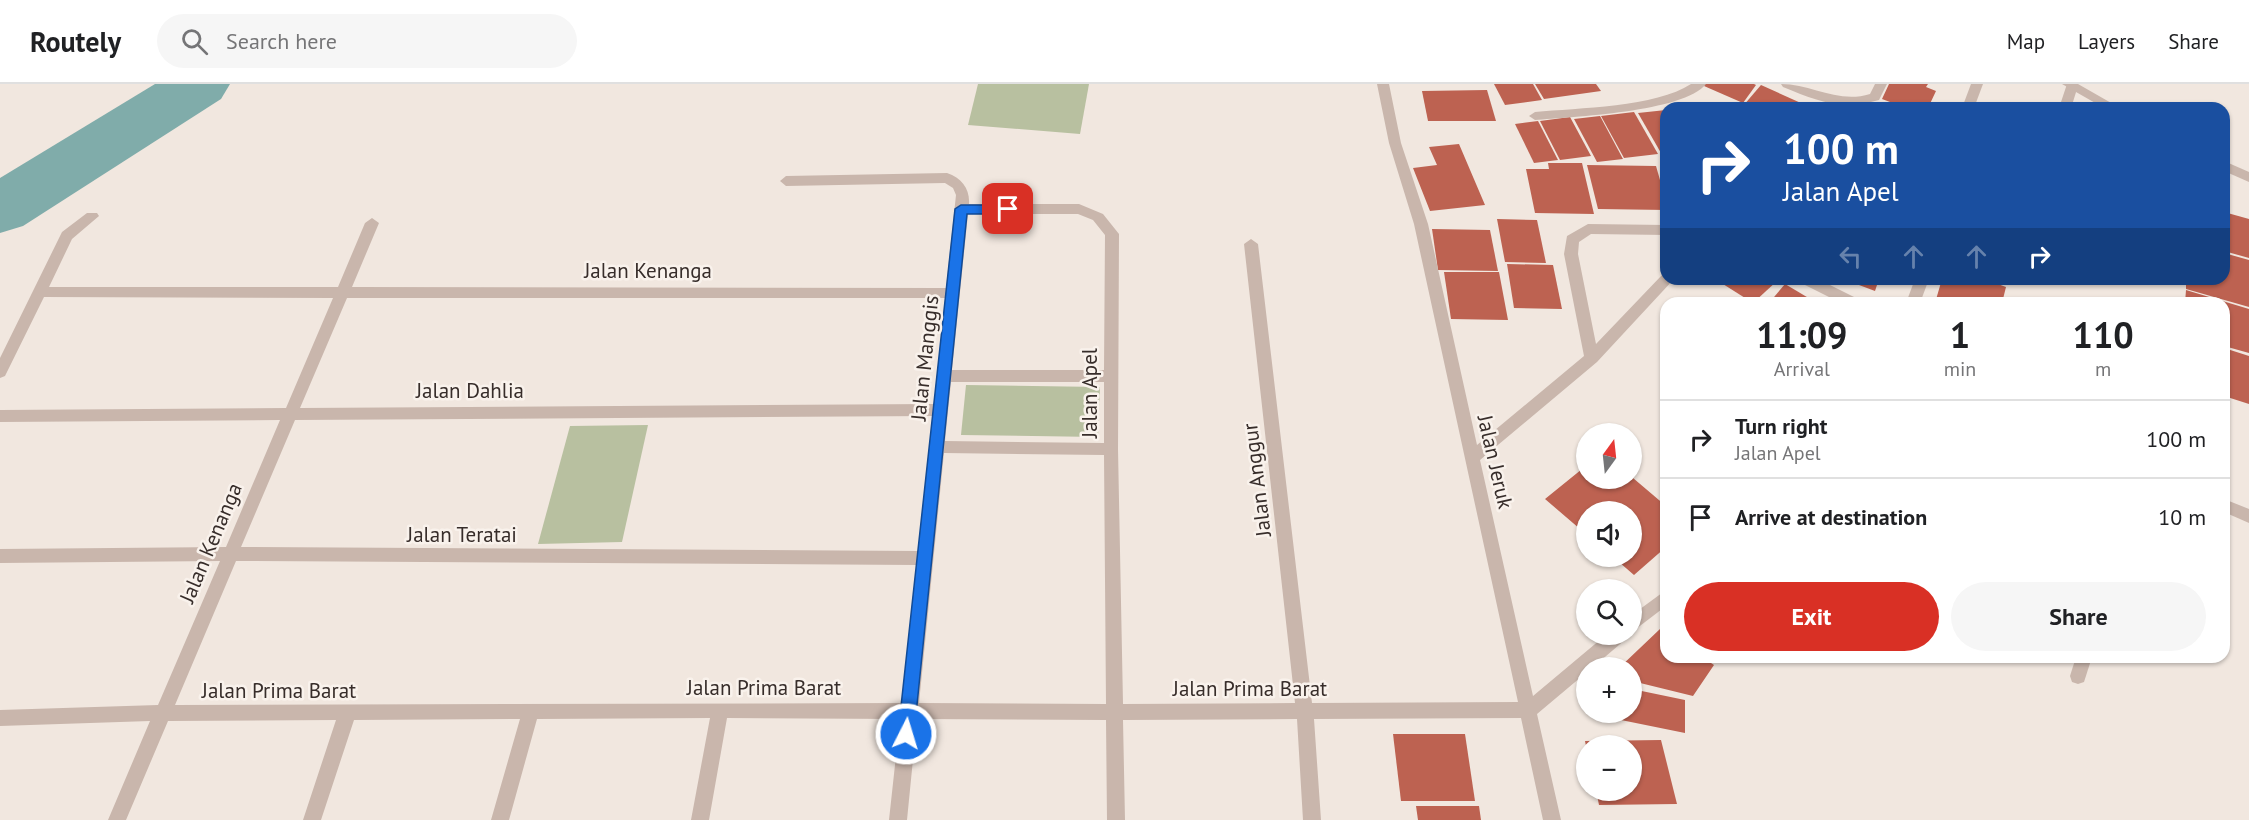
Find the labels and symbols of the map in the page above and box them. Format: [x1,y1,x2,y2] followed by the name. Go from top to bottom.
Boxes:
[982,183,1033,234] pin
[583,257,712,284] street label: Jalan Kenanga
[904,294,944,423] street label: Jalan Manggis
[1076,348,1103,439] street label: Jalan Apel
[415,377,524,404] street label: Jalan Dahlia
[1471,411,1519,511] street label: Jalan Jeruk
[1236,422,1277,539] street label: Jalan Anggur
[1576,423,1642,489] north arrow
[173,479,248,608] street label: Jalan Kenanga
[406,521,517,548] street label: Jalan Teratai
[686,674,841,701] street label: Jalan Prima Barat
[1172,675,1327,702] street label: Jalan Prima Barat
[201,677,356,704] street label: Jalan Prima Barat
[874,702,938,766] position arrow

